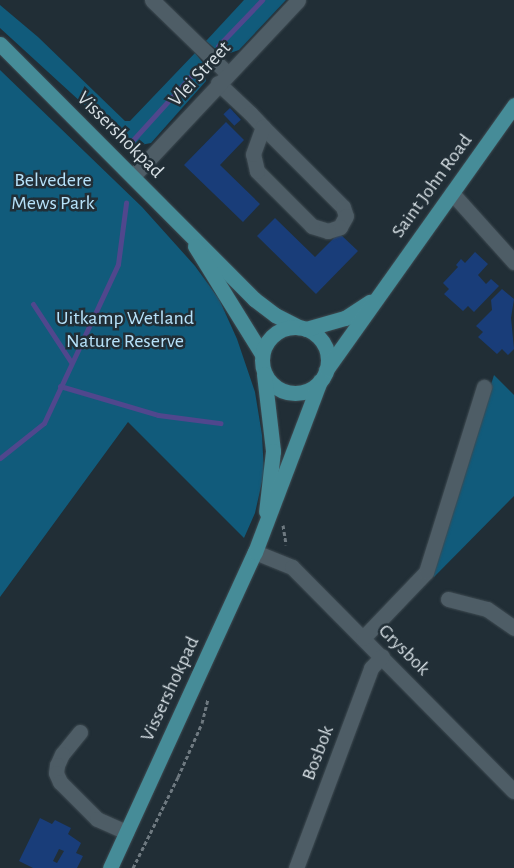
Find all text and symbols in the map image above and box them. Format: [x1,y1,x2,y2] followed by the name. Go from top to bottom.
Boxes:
[164,36,236,112] street label: Vlei Street
[72,87,168,183] street label: Vissershokpad
[386,129,478,243] street label: Saint John Road
[11,168,95,215] park label: Belvedere Mews Park
[56,306,194,353] park label: Uitkamp Wetland Nature Reserve
[373,619,435,681] street label: Grysbok
[135,633,205,745] street label: Vissershokpad
[297,722,339,784] street label: Bosbok

